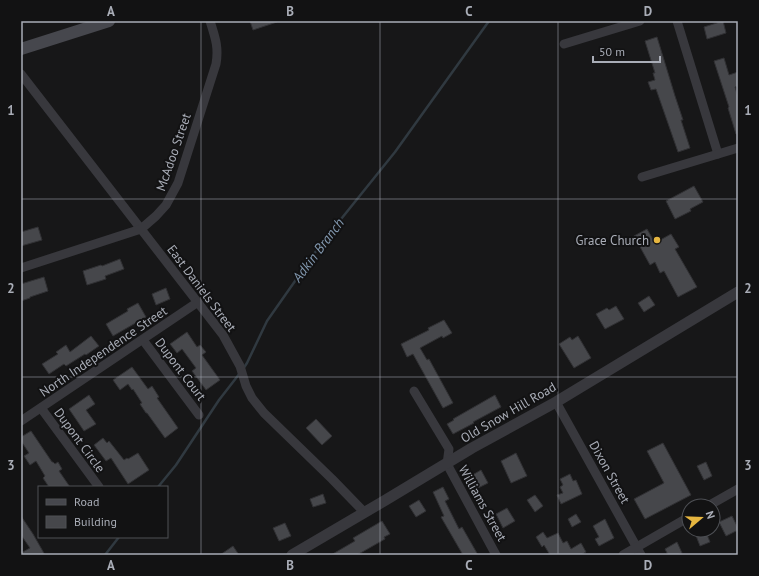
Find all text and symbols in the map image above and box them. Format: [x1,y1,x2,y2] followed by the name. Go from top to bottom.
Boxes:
[107,3,115,20] text: A
[286,3,294,20] text: B
[465,3,473,20] text: C
[644,3,652,20] text: D
[593,38,660,64] scale bar
[599,44,625,59] text: 50 m
[7,102,15,119] text: 1
[744,102,752,119] text: 1
[152,110,195,193] street label: McAdoo Street
[287,214,348,286] water label: Adkin Branch
[576,232,649,249] place label: Grace Church
[652,235,662,245] marker: Grace Church
[163,241,240,336] street label: East Daniels Street
[7,280,15,297] text: 2
[744,280,752,297] text: 2
[36,302,171,400] street label: North Independence Street
[151,334,210,405] street label: Dupont Court
[457,378,559,447] street label: Old Snow Hill Road
[50,405,109,476] street label: Dupont Circle
[585,438,634,507] street label: Dixon Street
[7,457,15,474] text: 3
[744,457,752,474] text: 3
[455,462,511,545] street label: Williams Street
[38,486,168,538] legend
[74,494,99,509] text: Road
[681,498,721,538] north arrow
[703,509,718,520] text: N
[74,514,117,529] text: Building
[107,557,115,574] text: A
[286,557,294,574] text: B
[465,557,473,574] text: C
[644,557,652,574] text: D

